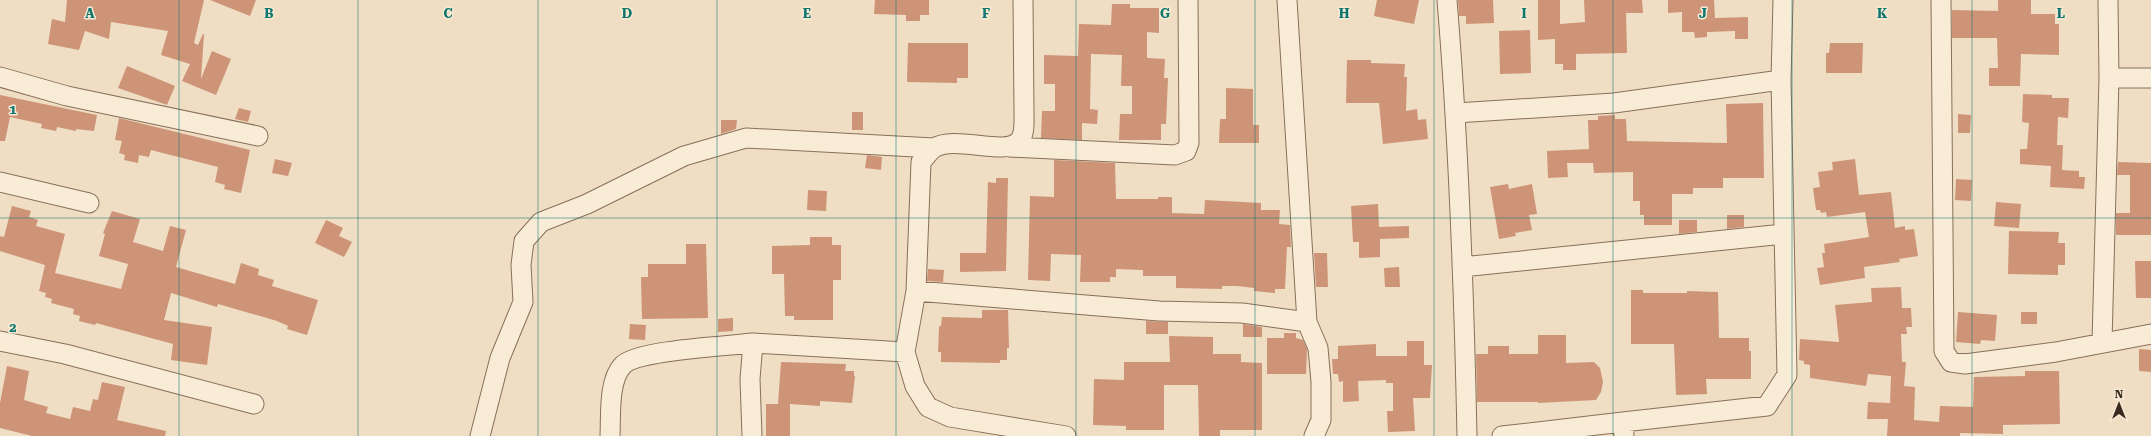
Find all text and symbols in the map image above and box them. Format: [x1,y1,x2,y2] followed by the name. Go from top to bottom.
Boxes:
[85,6,95,21] text: A
[264,6,274,21] text: B
[443,6,453,21] text: C
[622,6,632,21] text: D
[803,6,811,21] text: E
[982,6,990,21] text: F
[1160,6,1170,21] text: G
[1339,6,1350,21] text: H
[1521,6,1527,21] text: I
[1699,6,1707,21] text: J
[1877,6,1888,21] text: K
[2057,6,2065,21] text: L
[9,102,17,117] text: 1
[9,320,17,335] text: 2
[2099,384,2139,424] north arrow
[2115,388,2124,401] text: N

